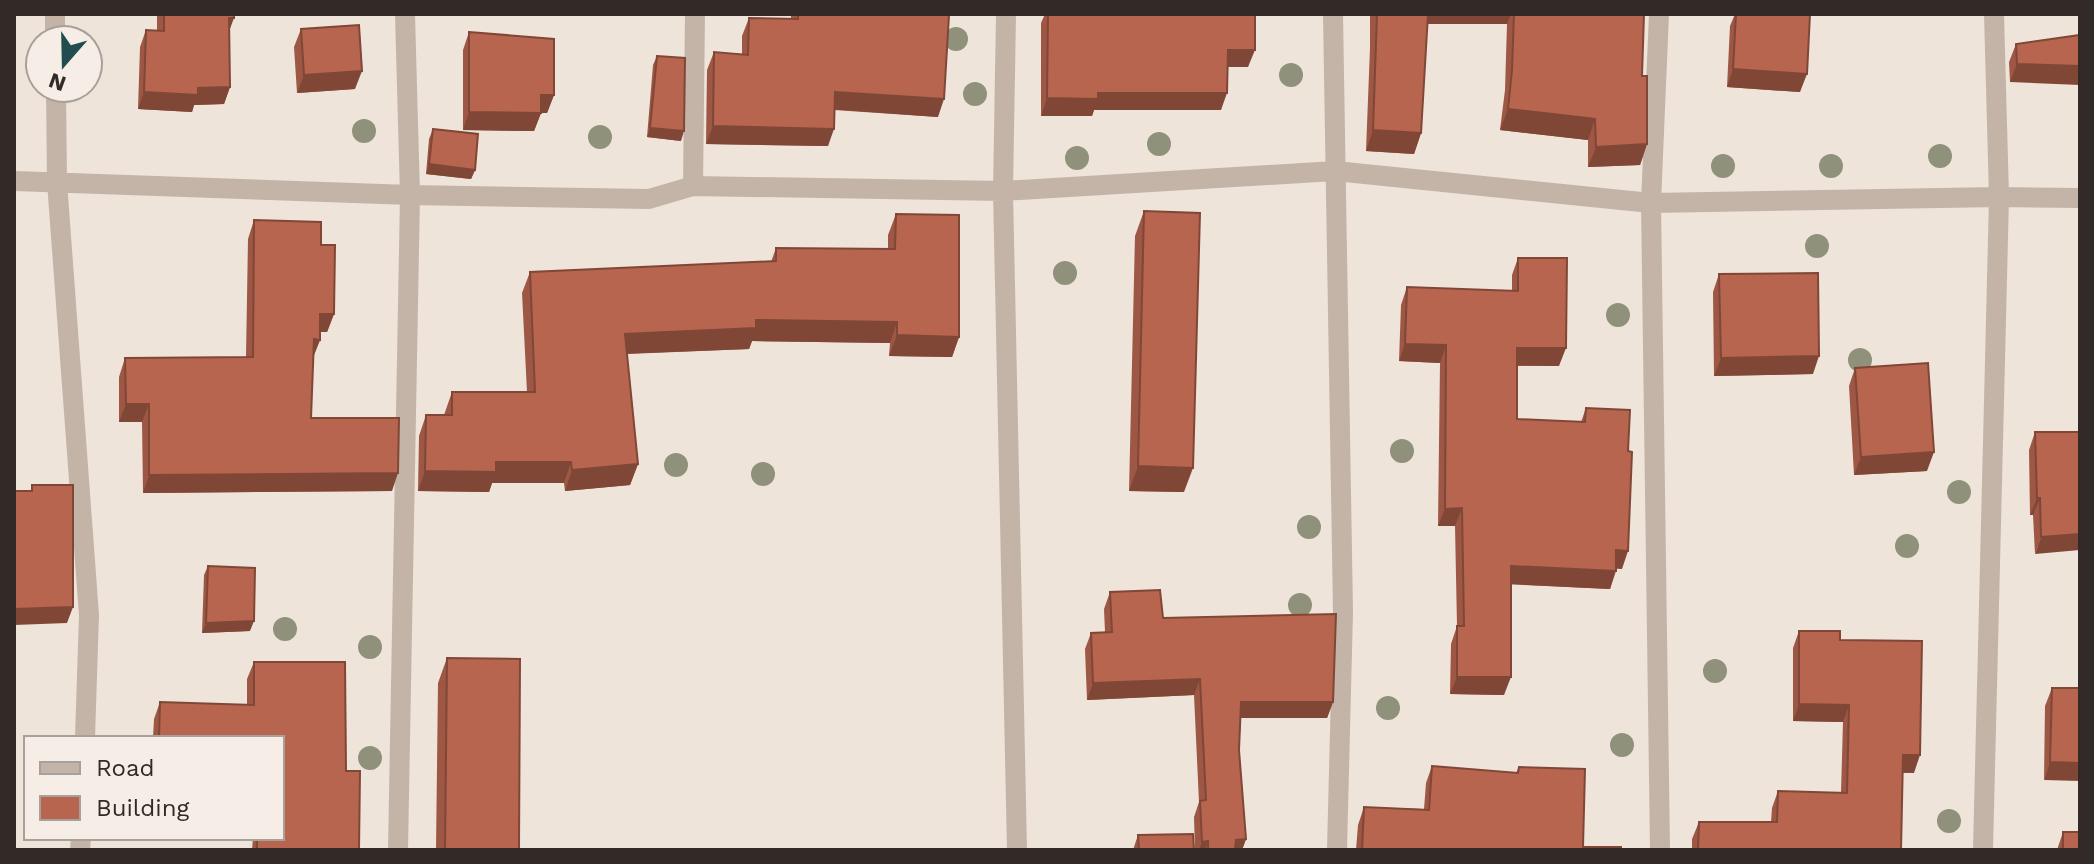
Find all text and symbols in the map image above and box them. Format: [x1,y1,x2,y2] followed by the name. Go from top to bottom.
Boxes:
[24,24,104,104] north arrow
[45,68,69,97] text: N
[24,736,284,840] legend
[96,754,155,782] text: Road
[96,794,189,822] text: Building

